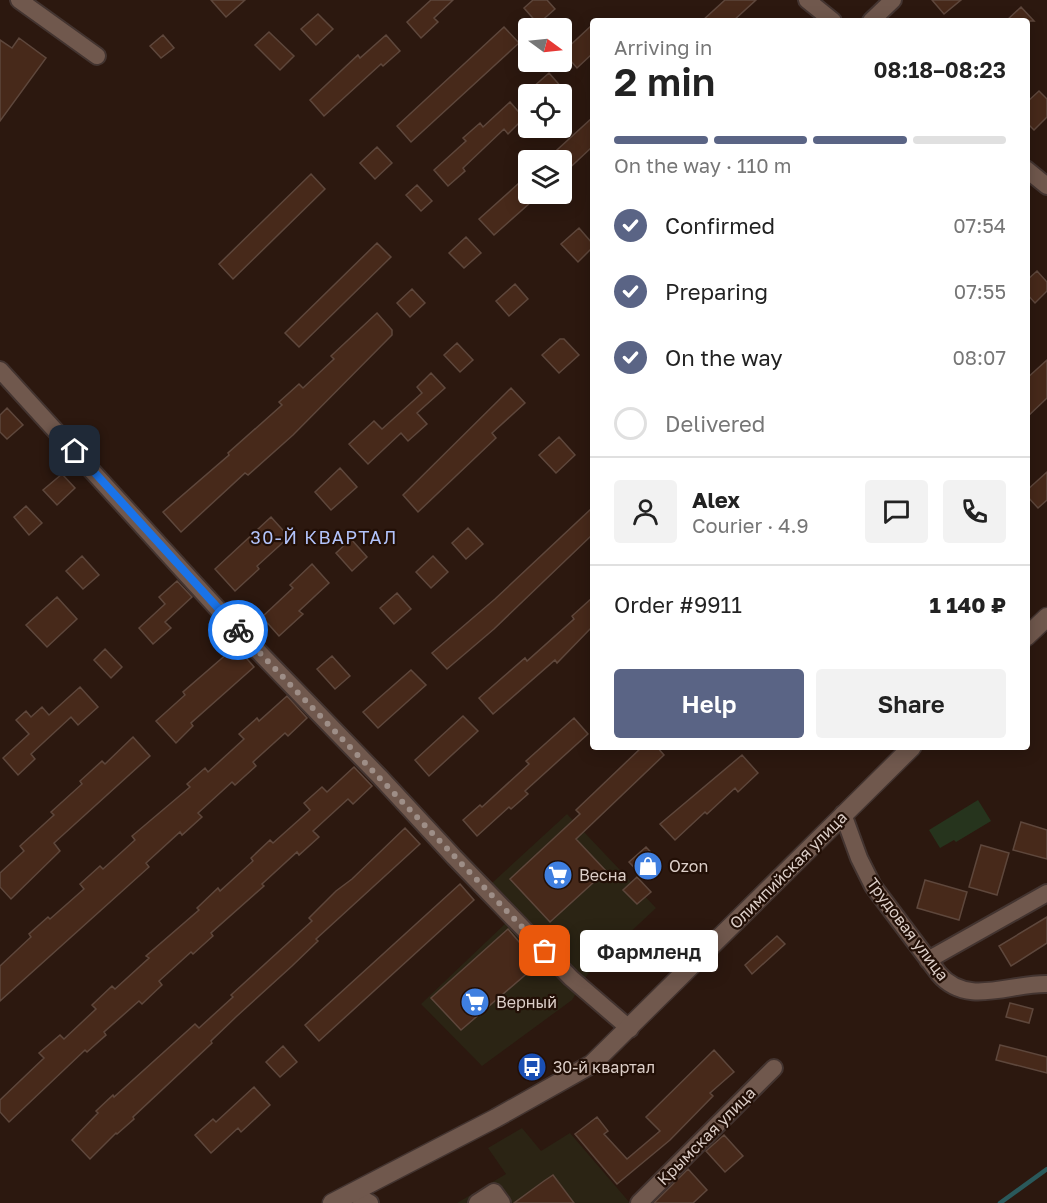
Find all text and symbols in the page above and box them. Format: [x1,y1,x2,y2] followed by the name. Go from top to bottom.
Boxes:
[518,18,572,72] north arrow
[518,18,572,204] map controls
[614,35,712,59] text: Arriving in
[874,56,1006,83] text: 08:18–08:23
[614,58,715,105] text: 2 min
[518,84,572,138] button: locate
[518,150,572,204] button: layers
[614,153,791,177] text: On the way · 110 m
[614,209,647,242] icon: check
[665,212,775,239] text: Confirmed
[953,213,1006,237] text: 07:54
[614,275,647,308] icon: check
[665,278,768,305] text: Preparing
[954,279,1006,303] text: 07:55
[614,341,647,374] icon: check
[665,344,783,371] text: On the way
[952,345,1006,369] text: 08:07
[665,410,765,437] text: Delivered
[49,425,100,476] pin
[58,434,91,467] icon: home
[614,480,677,543] button: person
[865,480,928,543] button: chat
[943,480,1006,543] button: phone
[692,486,740,513] text: Alex
[692,513,809,537] text: Courier · 4.9
[250,526,398,548] district label: 30-Й КВАРТАЛ
[614,591,742,618] text: Order #9911
[929,591,1006,618] text: 1 140 ₽
[208,600,268,660] courier
[222,614,255,647] icon: bike
[614,669,804,738] button: Help
[816,669,1006,738] button: Share
[725,807,851,933] street label: Олимпийская улица
[632,850,664,882] shop icon: Ozon
[669,856,708,876] place label: Ozon
[542,859,574,891] supermarket icon: Весна
[579,865,627,885] place label: Весна
[863,874,953,984] street label: Трудовая улица
[519,925,570,976] pin
[581,930,719,972] callout: Фармленд
[528,934,561,967] icon: bag
[597,939,701,963] text: Фармленд
[459,986,491,1018] supermarket icon: Верный
[496,992,557,1012] place label: Верный
[516,1051,548,1083] bus stop icon: 30-й квартал
[553,1057,655,1077] place label: 30-й квартал
[653,1083,759,1189] street label: Крымская улица

